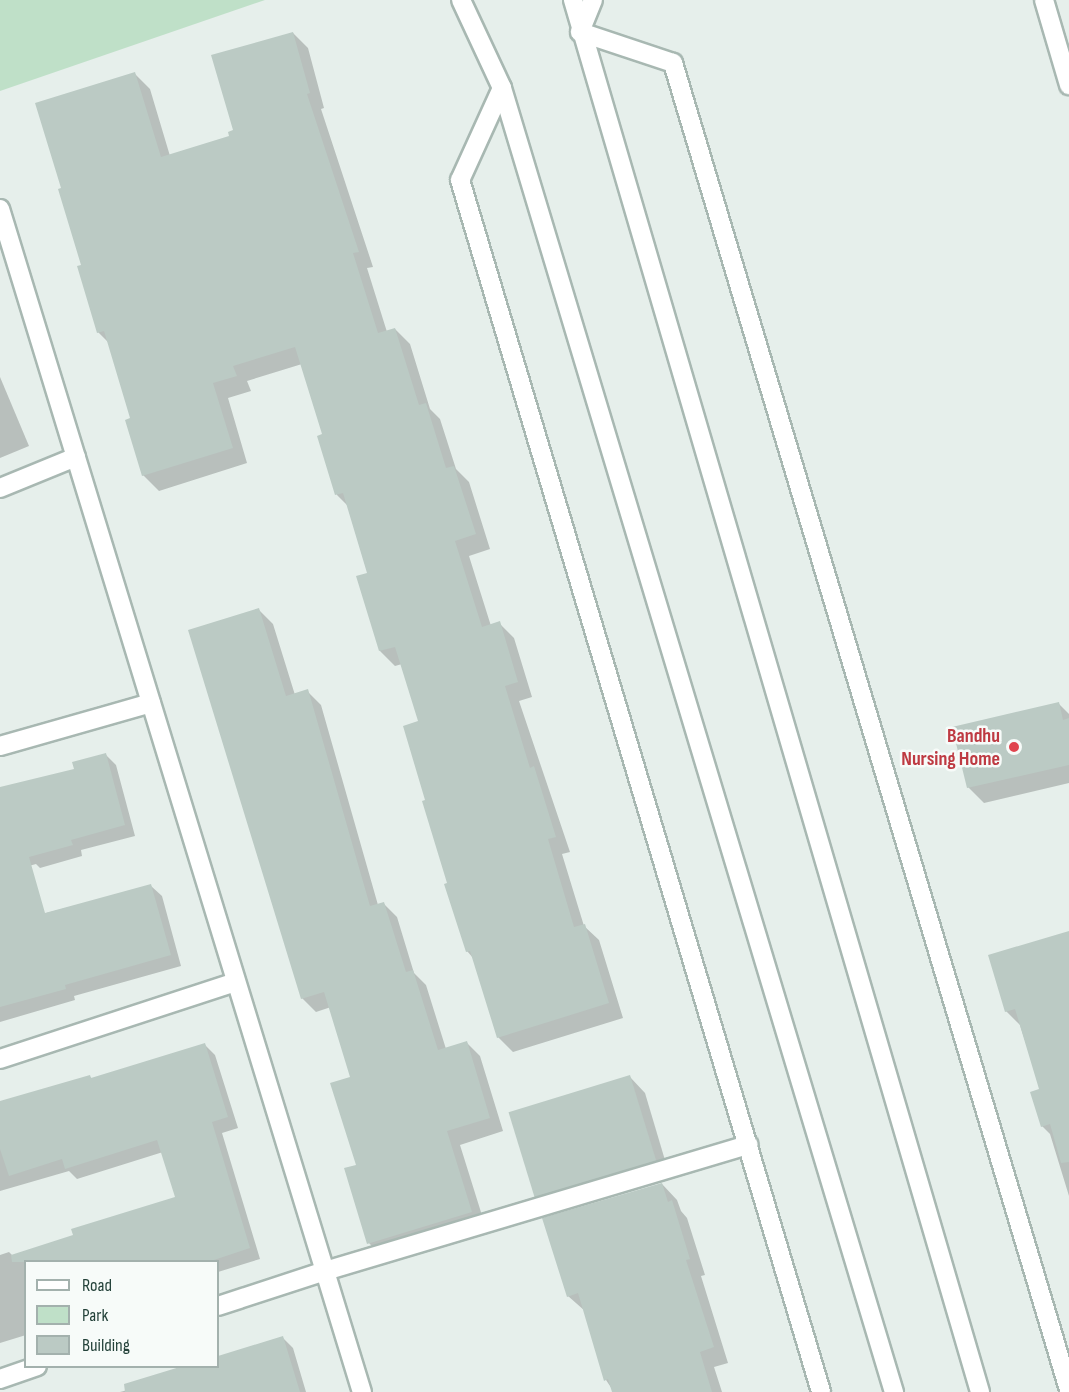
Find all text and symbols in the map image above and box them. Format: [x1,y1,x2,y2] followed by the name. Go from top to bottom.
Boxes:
[901,724,1000,771] place label: Bandhu Nursing Home
[1005,738,1023,756] marker: Bandhu Nursing Home
[24,1260,219,1368] legend
[82,1275,112,1296] text: Road
[82,1305,108,1326] text: Park
[82,1335,130,1356] text: Building

